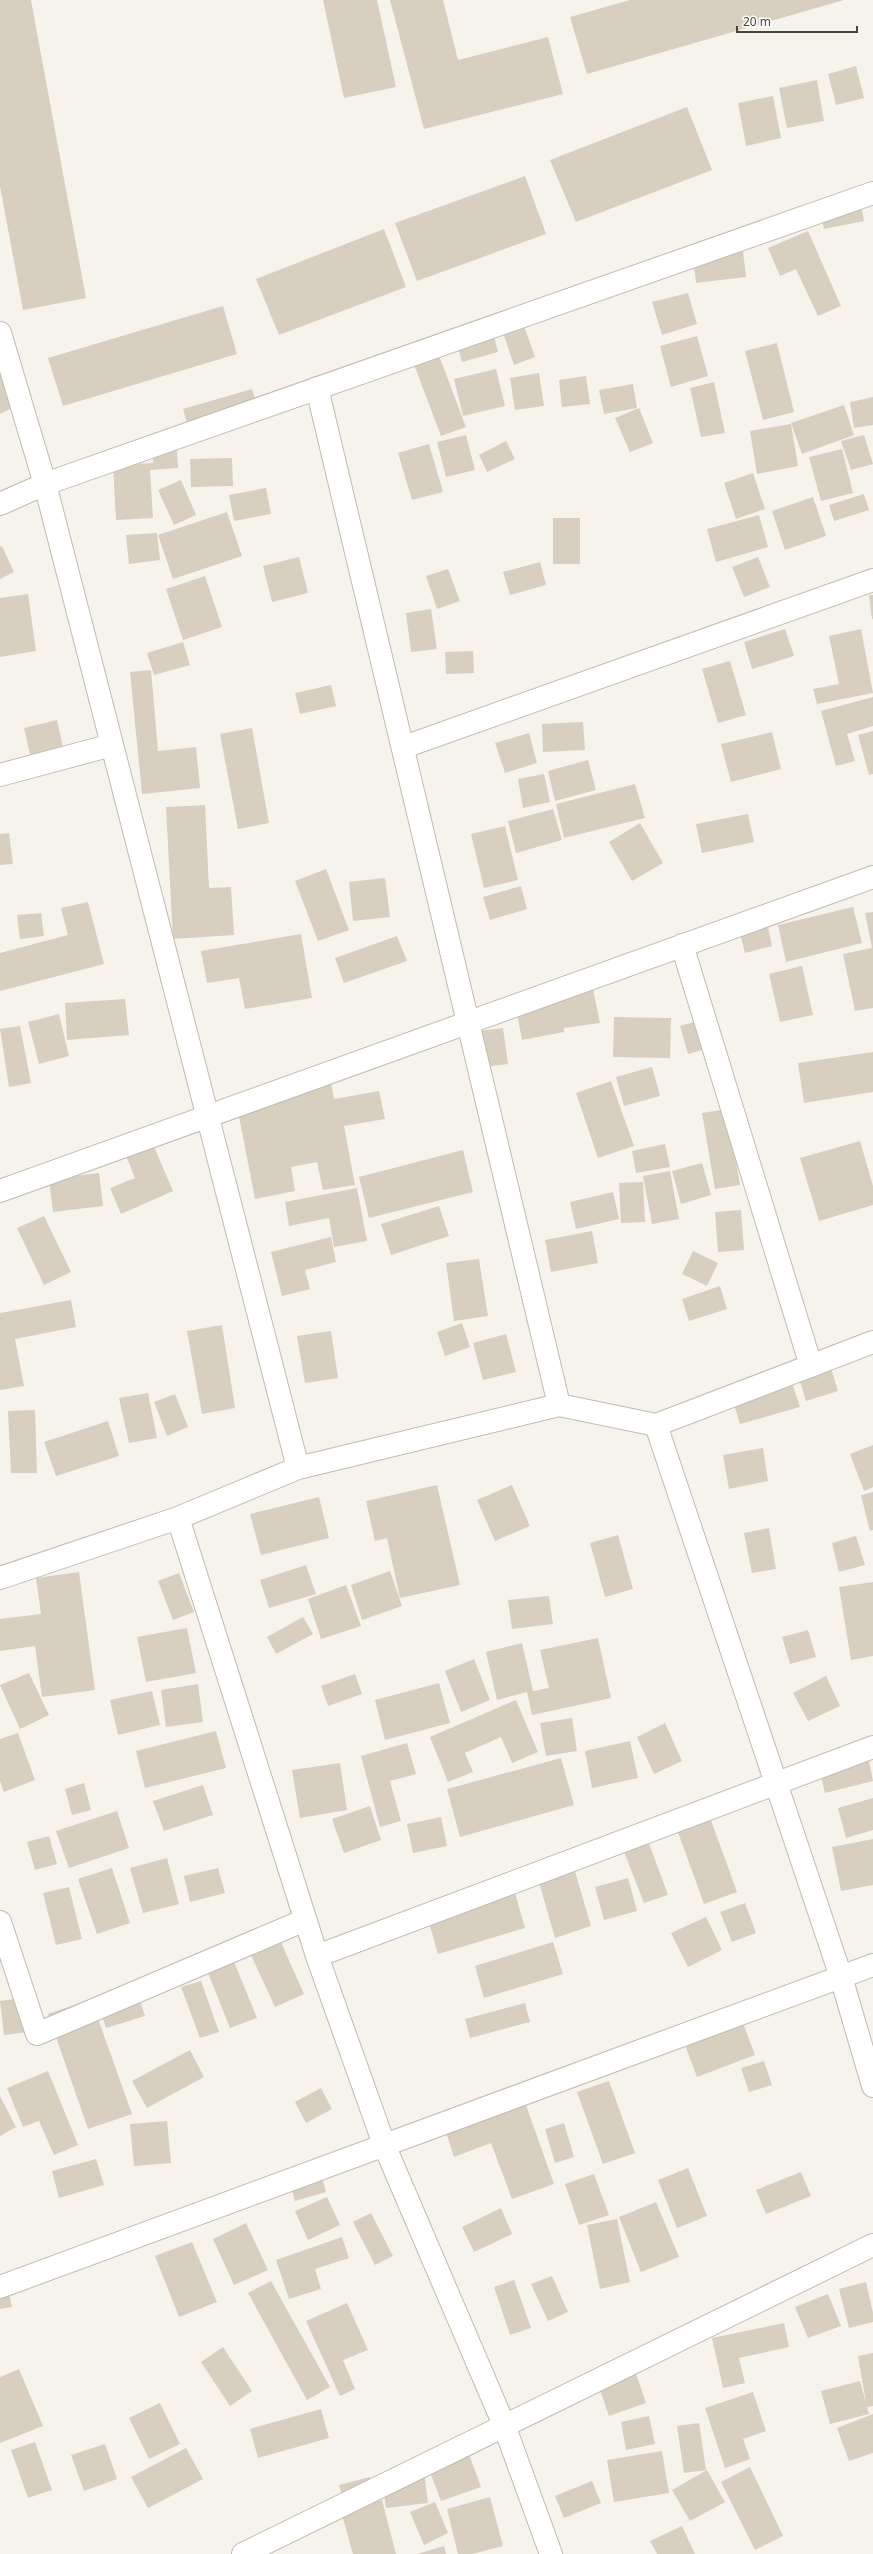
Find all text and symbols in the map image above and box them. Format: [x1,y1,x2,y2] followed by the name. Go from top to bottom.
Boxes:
[737,8,857,34] scale bar
[743,13,771,30] text: 20 m

